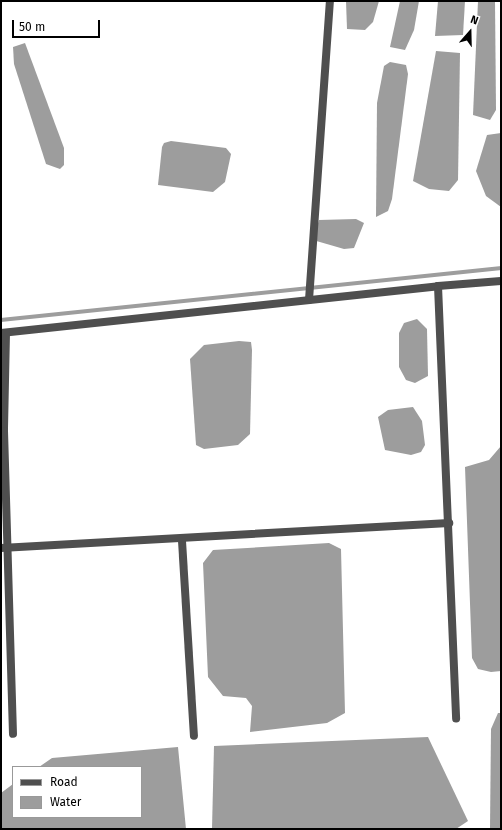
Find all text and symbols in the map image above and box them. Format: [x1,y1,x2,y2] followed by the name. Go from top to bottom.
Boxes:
[14,12,102,38] scale bar
[450,12,490,52] north arrow
[469,13,480,28] text: N
[19,20,45,34] text: 50 m
[12,766,142,818] legend
[50,775,78,789] text: Road
[50,795,81,809] text: Water

